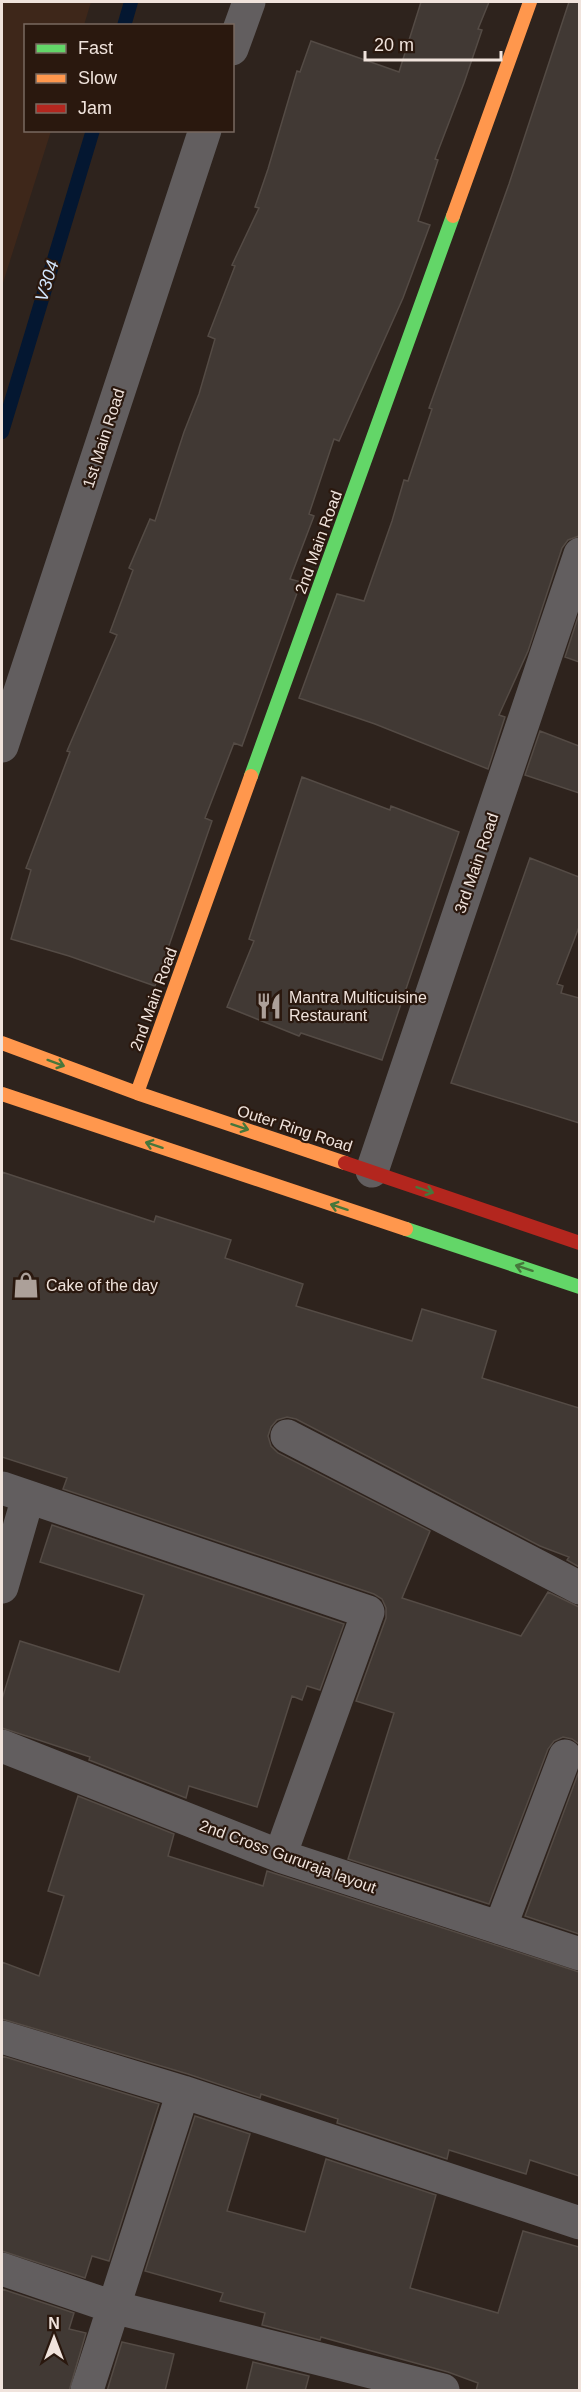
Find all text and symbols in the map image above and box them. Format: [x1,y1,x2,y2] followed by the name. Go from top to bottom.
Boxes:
[24,24,234,132] legend
[365,24,502,62] scale bar
[374,35,414,55] text: 20 m
[78,38,113,58] text: Fast
[78,68,118,88] text: Slow
[78,98,112,118] text: Jam
[31,258,63,304] water label: V304
[79,386,128,490] street label: 1st Main Road
[292,488,345,596] street label: 2nd Main Road
[451,811,502,916] street label: 3rd Main Road
[127,945,180,1053] street label: 2nd Main Road
[289,989,427,1024] place label: Mantra Multicuisine Restaurant
[254,991,284,1021] restaurant icon: Mantra Multicuisine Restaurant
[47,1059,65,1070] one-way arrow
[235,1102,355,1155] street label: Outer Ring Road
[230,1123,249,1134] one-way arrow
[145,1139,164,1150] one-way arrow
[415,1185,434,1196] one-way arrow
[330,1200,349,1211] one-way arrow
[515,1262,534,1273] one-way arrow
[11,1270,41,1300] shop icon: Cake of the day
[46,1277,158,1294] place label: Cake of the day
[197,1817,379,1897] street label: 2nd Cross Gururaja layout
[24,2308,84,2368] north arrow
[48,2315,60,2332] text: N

